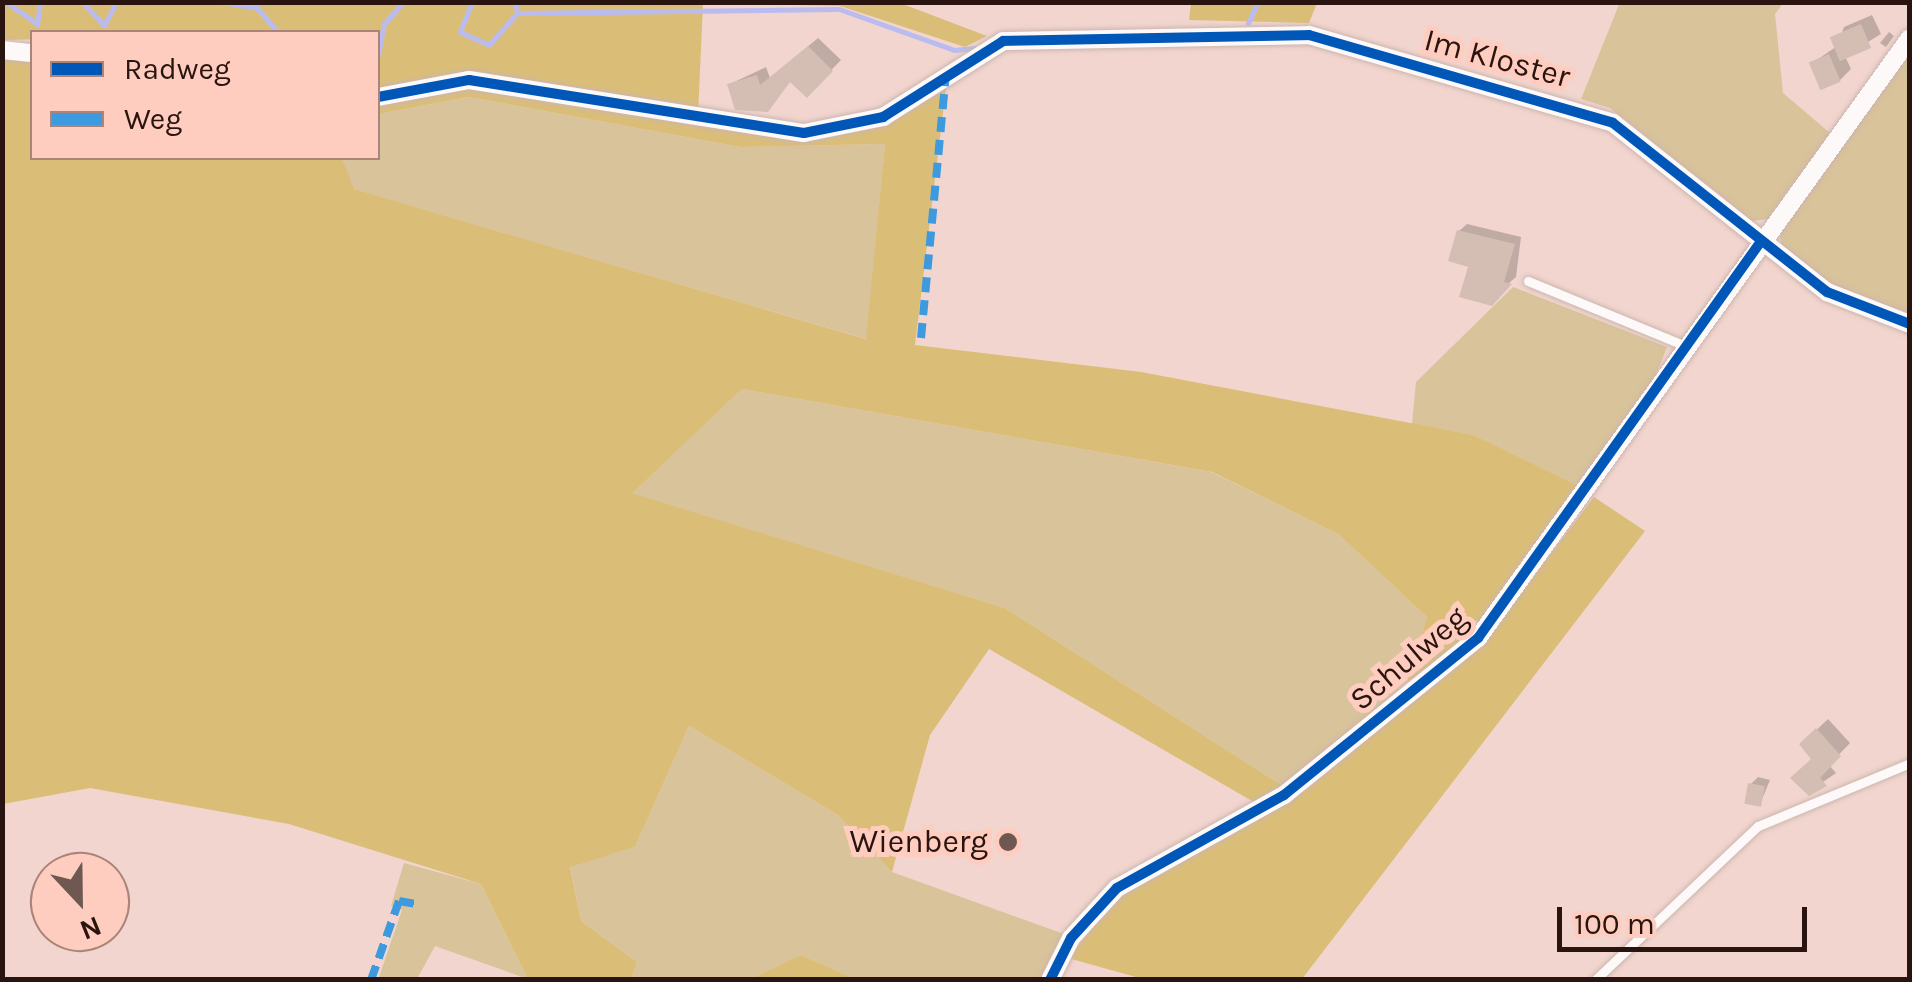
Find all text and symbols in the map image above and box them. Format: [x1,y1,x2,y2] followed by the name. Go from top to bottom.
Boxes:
[1420,21,1574,97] street label: Im Kloster
[30,30,380,160] legend
[124,51,231,87] text: Radweg
[124,101,182,137] text: Weg
[1343,599,1475,719] street label: Schulweg
[850,823,988,861] place label: Wienberg
[997,831,1019,853] marker: Wienberg
[30,852,130,952] north arrow
[1562,887,1812,949] scale bar
[1574,906,1655,942] text: 100 m
[75,909,106,947] text: N

